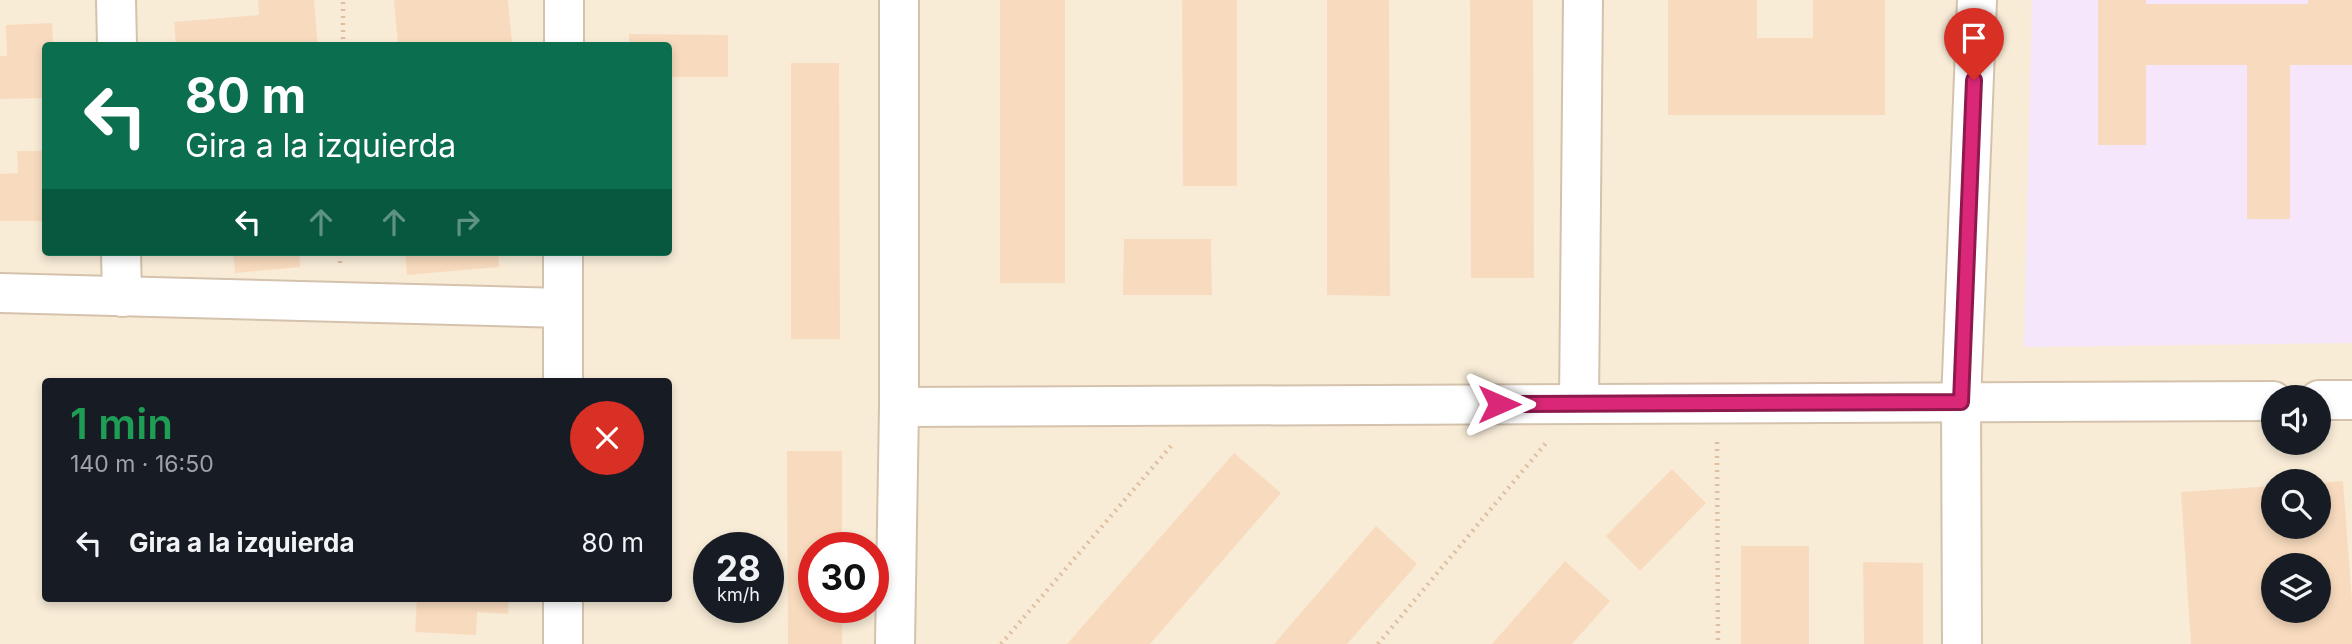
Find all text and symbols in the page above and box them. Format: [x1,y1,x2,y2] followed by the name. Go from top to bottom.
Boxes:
[1944,8,2004,80] pin
[1955,19,1993,57] icon: arrive
[185,66,306,125] text: 80 m
[70,70,161,161] icon: left
[185,126,456,165] text: Gira a la izquierda
[229,203,267,241] icon: left
[302,203,340,241] icon: ahead
[375,203,413,241] icon: ahead
[448,203,486,241] icon: right
[1462,367,1536,441] position arrow
[2261,385,2331,623] map controls
[2261,385,2331,455] button: sound
[70,398,173,449] text: 1 min
[570,401,644,475] button: close
[70,450,214,478] text: 140 m · 16:50
[2261,469,2331,539] button: search
[70,524,108,562] icon: left
[129,527,355,558] text: Gira a la izquierda
[581,527,644,558] text: 80 m
[798,532,889,623] speed limit sign: 30
[716,547,761,589] text: 28
[2261,553,2331,623] button: layers
[717,584,760,605] text: km/h

